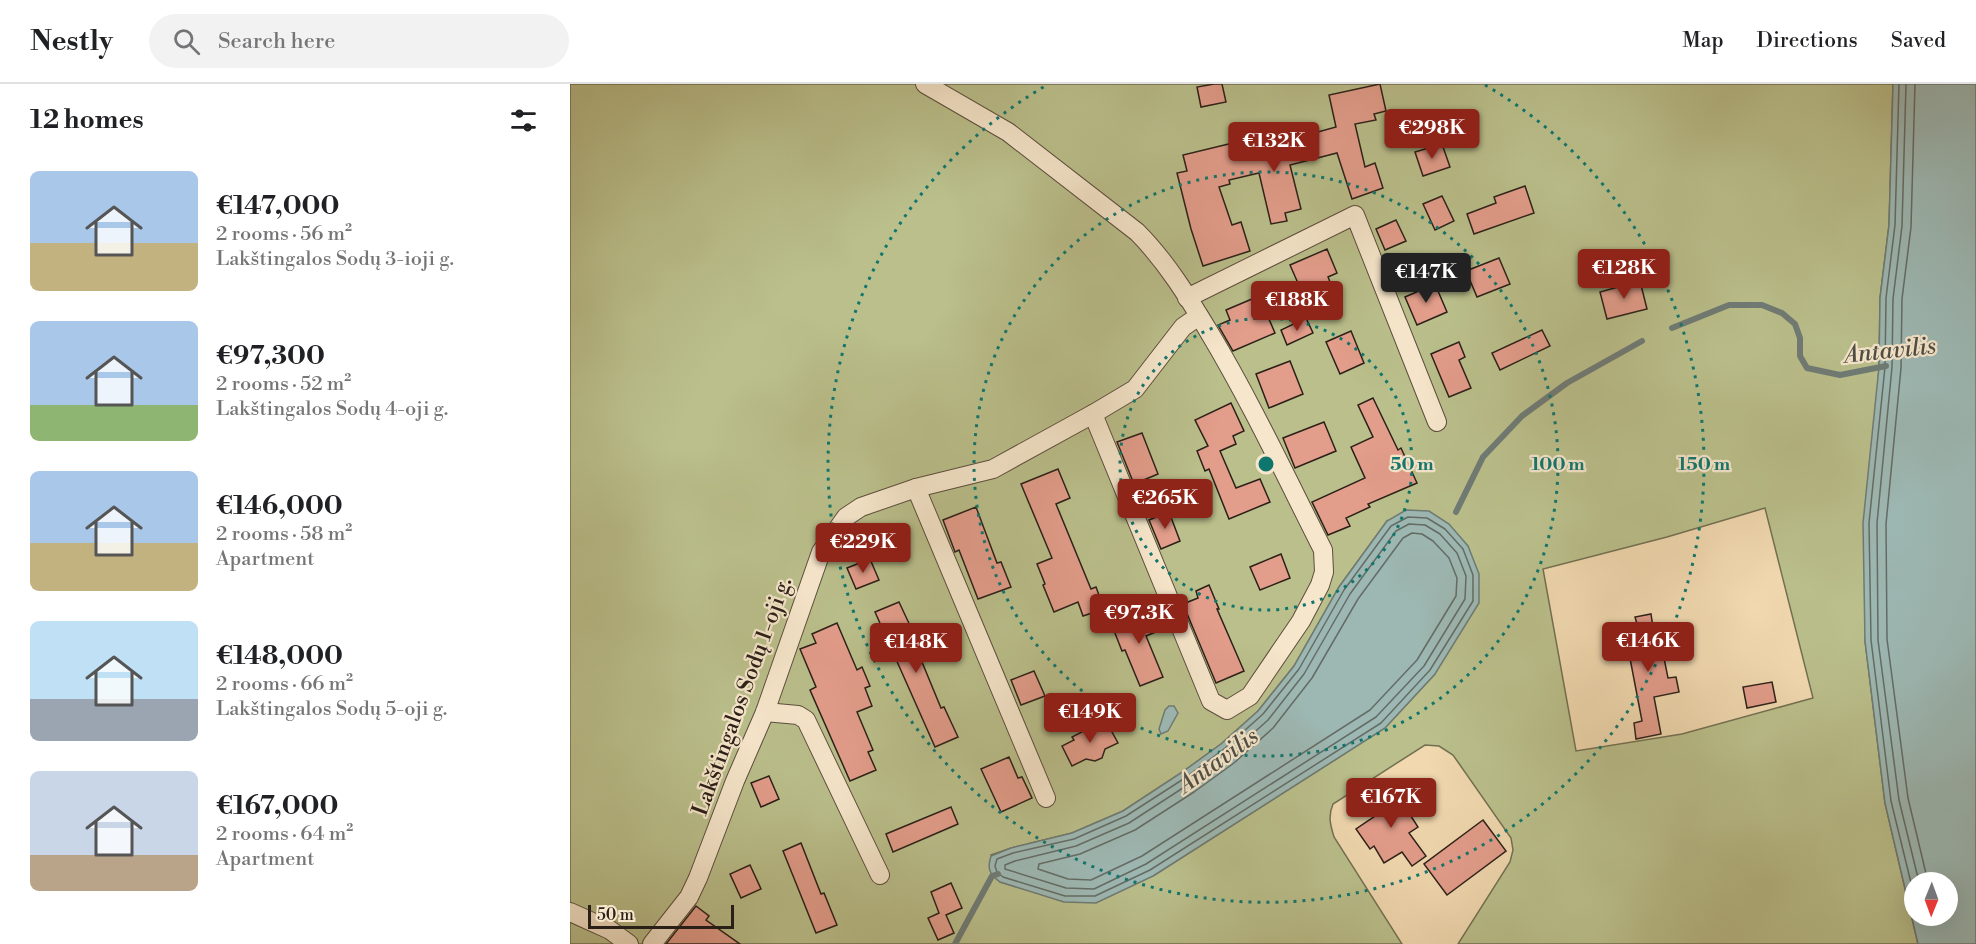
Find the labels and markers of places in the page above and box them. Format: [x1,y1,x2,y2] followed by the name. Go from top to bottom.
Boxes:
[1390,109,1474,160] pin: €298K
[1232,122,1316,173] pin: €132K
[1582,249,1666,300] pin: €128K
[1384,253,1468,304] pin: €147K
[1255,281,1339,332] pin: €188K
[1256,454,1276,474] centre of rings
[1123,479,1207,530] pin: €265K
[821,523,905,574] pin: €229K
[1090,594,1188,645] pin: €97.3K
[1606,622,1690,673] pin: €146K
[874,623,958,674] pin: €148K
[1048,693,1132,744] pin: €149K
[1349,778,1433,829] pin: €167K

